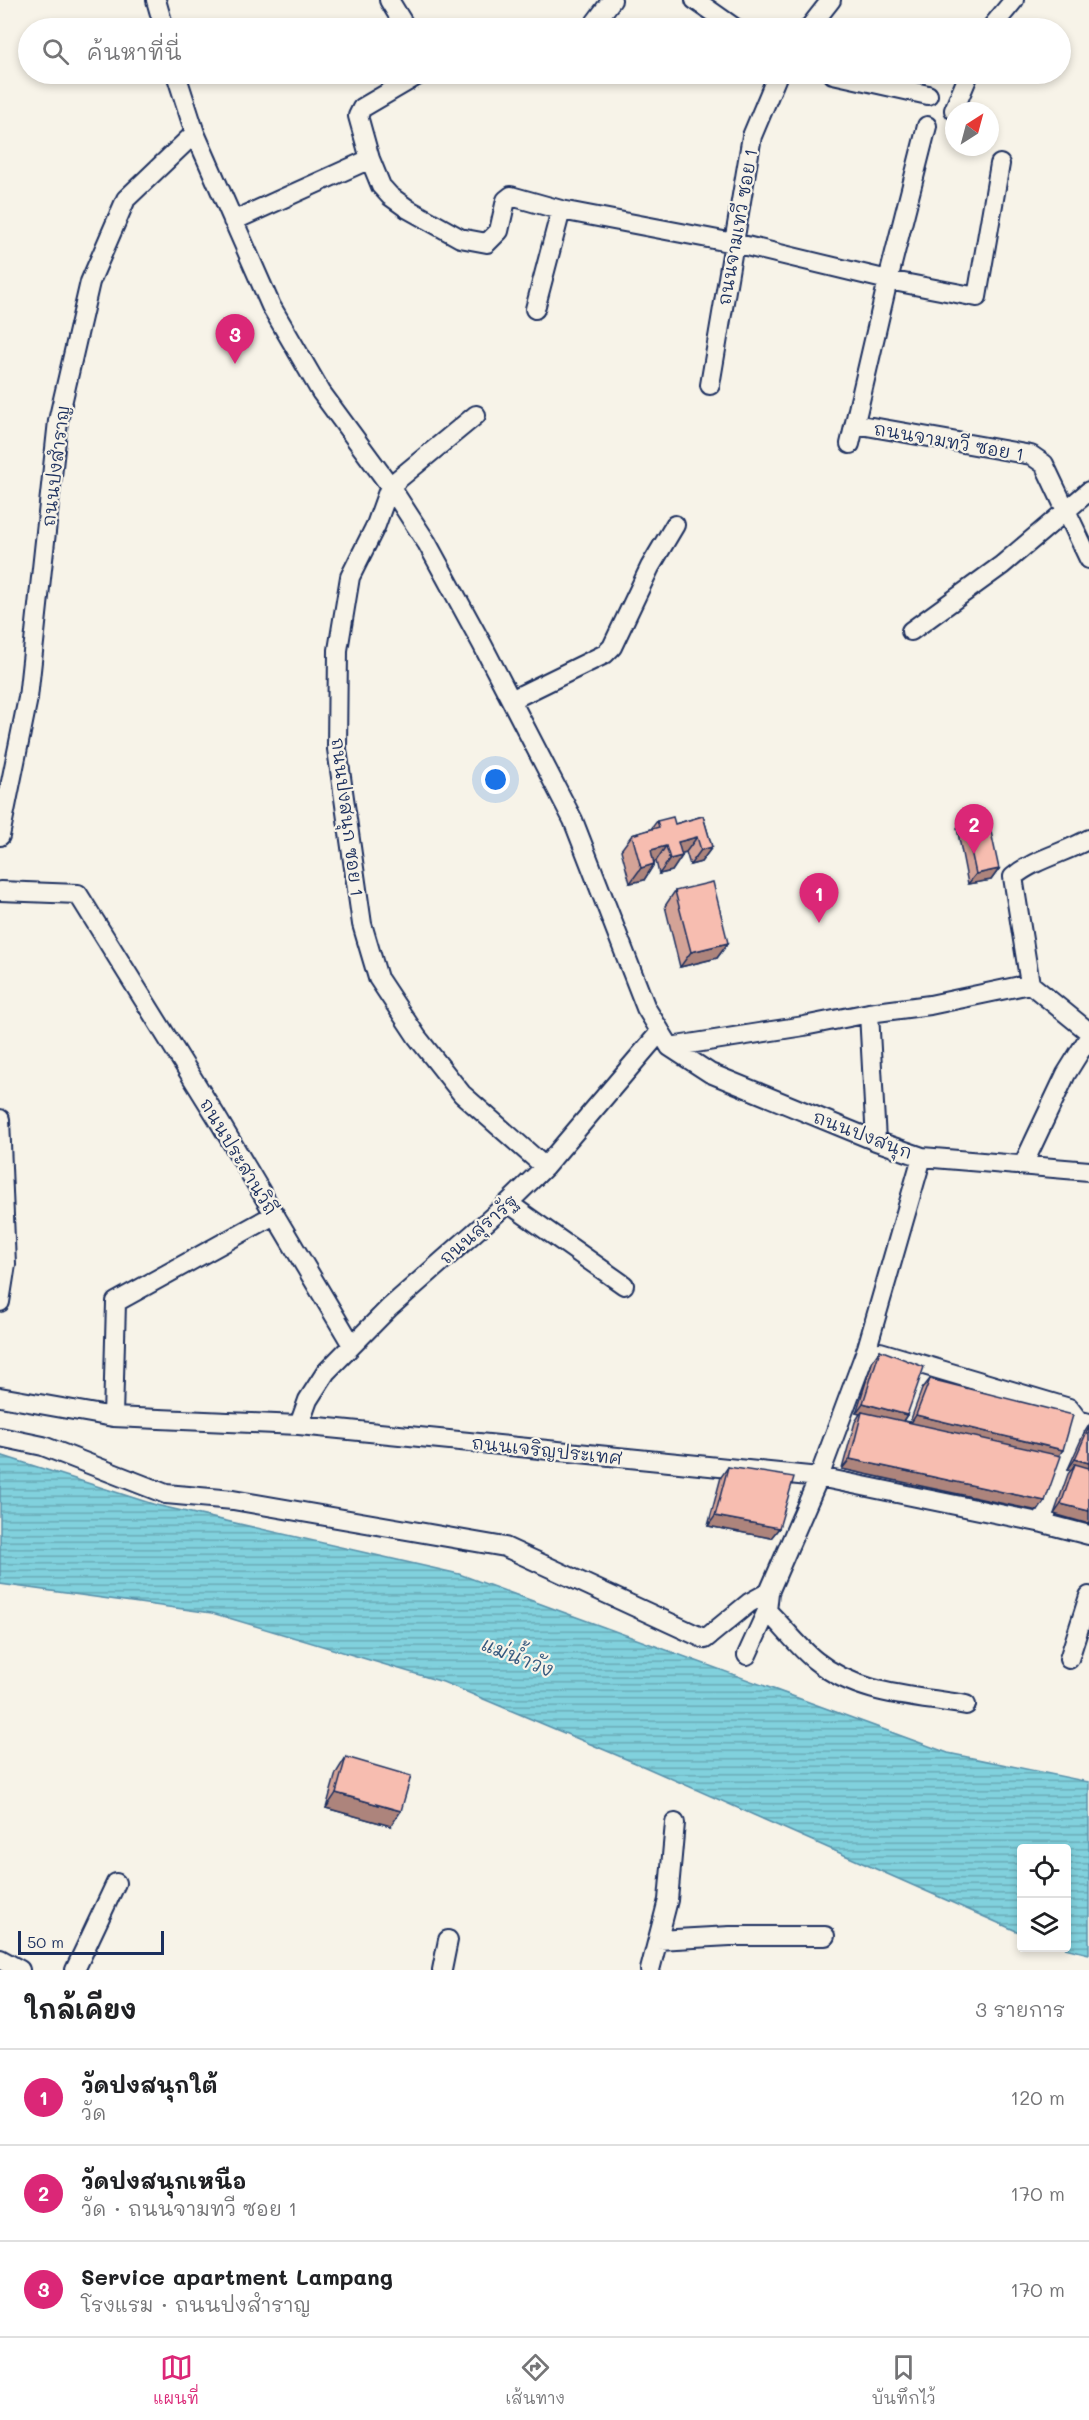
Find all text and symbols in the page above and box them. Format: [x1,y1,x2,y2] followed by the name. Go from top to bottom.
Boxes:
[18,18,1071,84] search box
[39,35,72,68] icon: search
[87,37,182,66] text: ค้นหาที่นี่
[945,102,999,156] north arrow
[711,147,763,307] street label: ถนนจามเทวี ซอย 1
[216,314,254,364] pin: 3
[36,404,74,528] street label: ถนนปงสำราญ
[872,415,1026,466] street label: ถนนจามทวี ซอย 1
[324,736,370,898] street label: ถนนปงสนุก ซอย 1
[481,765,510,794] your location
[954,804,994,854] pin: 2
[800,874,838,923] pin: 1
[195,1093,284,1219] street label: ถนนประสานวิถี
[809,1104,916,1166] street label: ถนนปงสนุก
[434,1188,523,1271] street label: ถนนสุรารัฐ
[471,1430,623,1470] street label: ถนนเจริญประเทศ
[478,1626,559,1682] water label: แม่น้ำวัง
[1017,1844,1071,1952] map controls
[1017,1844,1071,1898] button: locate
[1017,1898,1071,1952] button: layers
[18,1928,164,1956] scale bar
[27,1931,64,1952] text: 50 m
[24,1992,136,2026] text: ใกล้เคียง
[975,1996,1065,2022] text: 3 รายการ
[81,2070,217,2099] text: วัดปงสนุกใต้
[39,2084,48,2110] text: 1
[1010,2084,1065,2110] text: 120 m
[81,2099,107,2125] text: วัด
[81,2166,246,2195] text: วัดปงสนุกเหนือ
[38,2180,49,2206] text: 2
[1010,2180,1065,2206] text: 170 m
[81,2195,297,2221] text: วัด · ถนนจามทวี ซอย 1
[81,2262,393,2291] text: Service apartment Lampang
[38,2276,50,2302] text: 3
[1010,2276,1065,2302] text: 170 m
[81,2291,311,2317] text: โรงแรม · ถนนปงสำราญ
[153,2351,199,2408] tab: แผนที่
[506,2351,565,2408] tab: เส้นทาง
[871,2351,936,2408] tab: บันทึกไว้

